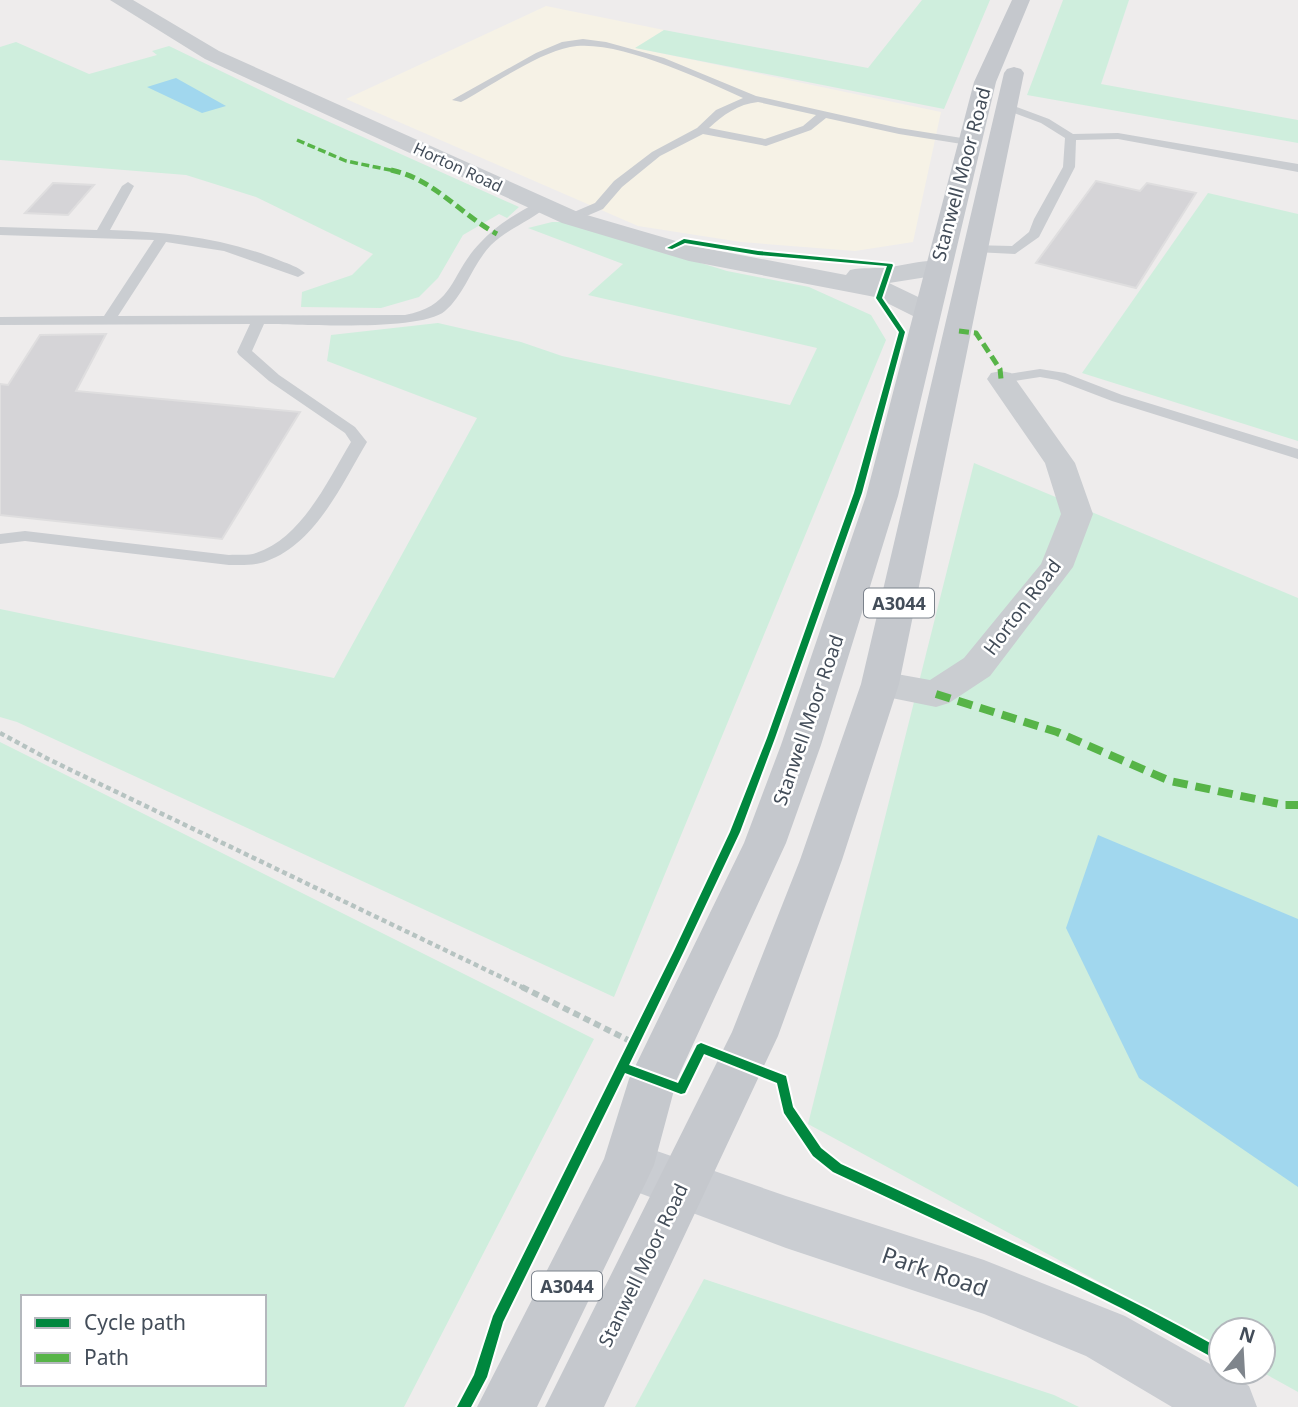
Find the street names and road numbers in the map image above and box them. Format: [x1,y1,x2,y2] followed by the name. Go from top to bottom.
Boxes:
[925,84,997,264] street label: Stanwell Moor Road
[410,137,506,197] street label: Horton Road
[977,554,1067,660] street label: Horton Road
[864,588,934,618] road number: A3044
[767,631,849,809] street label: Stanwell Moor Road
[592,1179,694,1351] street label: Stanwell Moor Road
[878,1238,992,1304] street label: Park Road
[532,1272,602,1301] road number: A3044

